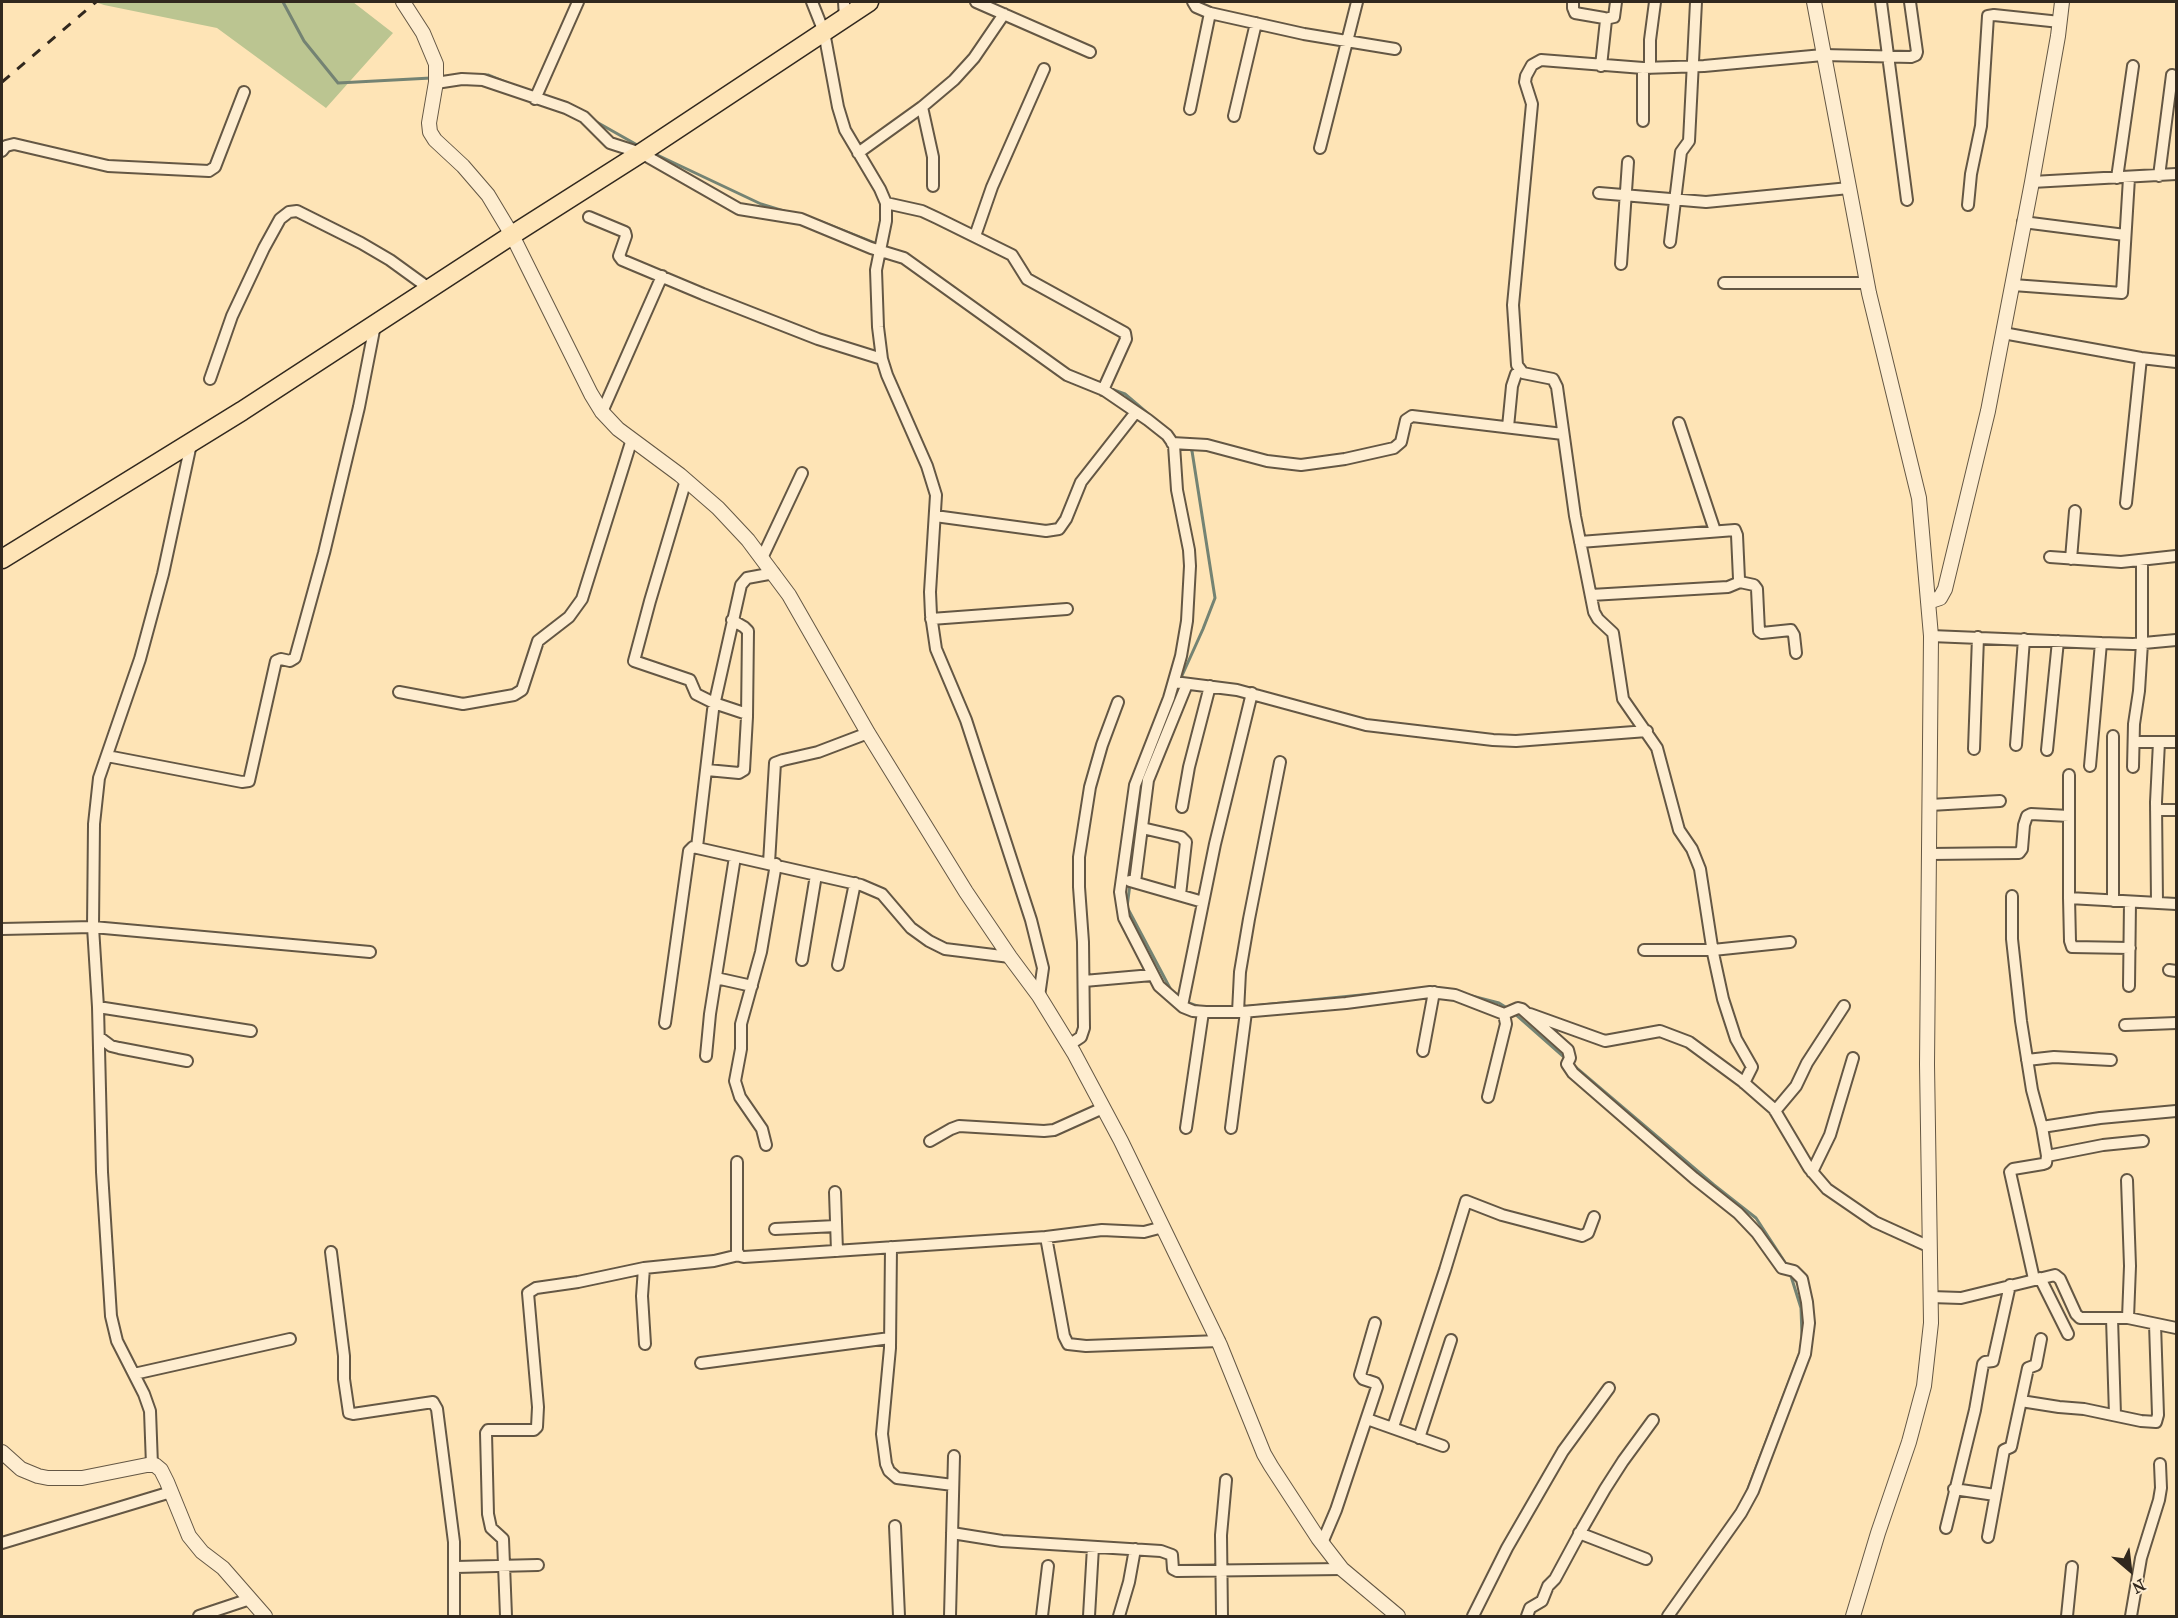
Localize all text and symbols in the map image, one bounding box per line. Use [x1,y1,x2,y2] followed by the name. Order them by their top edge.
[2100,1540,2160,1600] north arrow
[2129,1575,2149,1598] text: N

